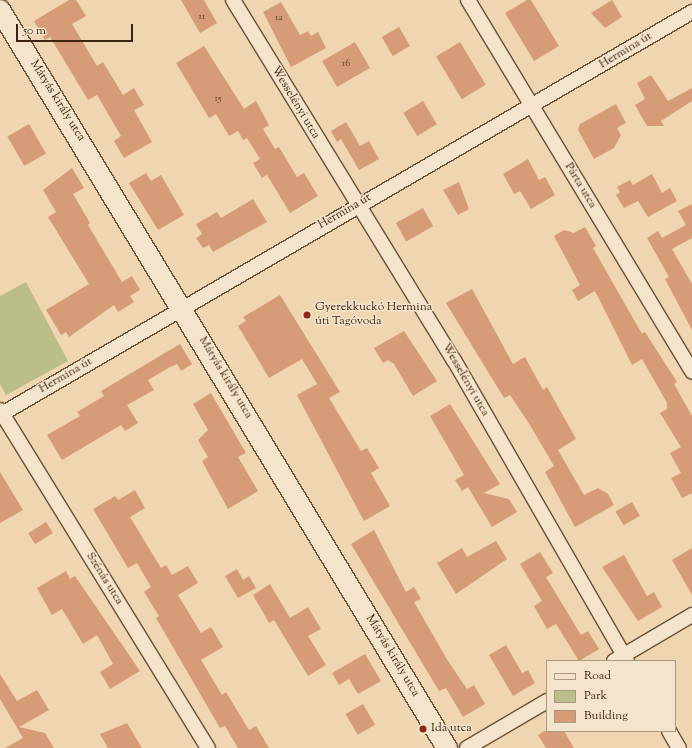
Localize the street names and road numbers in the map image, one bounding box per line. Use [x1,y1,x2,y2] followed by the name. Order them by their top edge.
[597,30,655,72] street label: Hermina út
[26,58,88,144] street label: Mátyás király utca
[268,64,322,142] street label: Wesselényi utca
[561,161,599,211] street label: Párta utca
[316,191,374,233] street label: Hermina út
[195,334,255,422] street label: Mátyás király utca
[438,341,492,419] street label: Wesselényi utca
[37,355,95,397] street label: Hermina út
[82,550,126,608] street label: Szénás utca
[362,612,422,700] street label: Mátyás király utca

